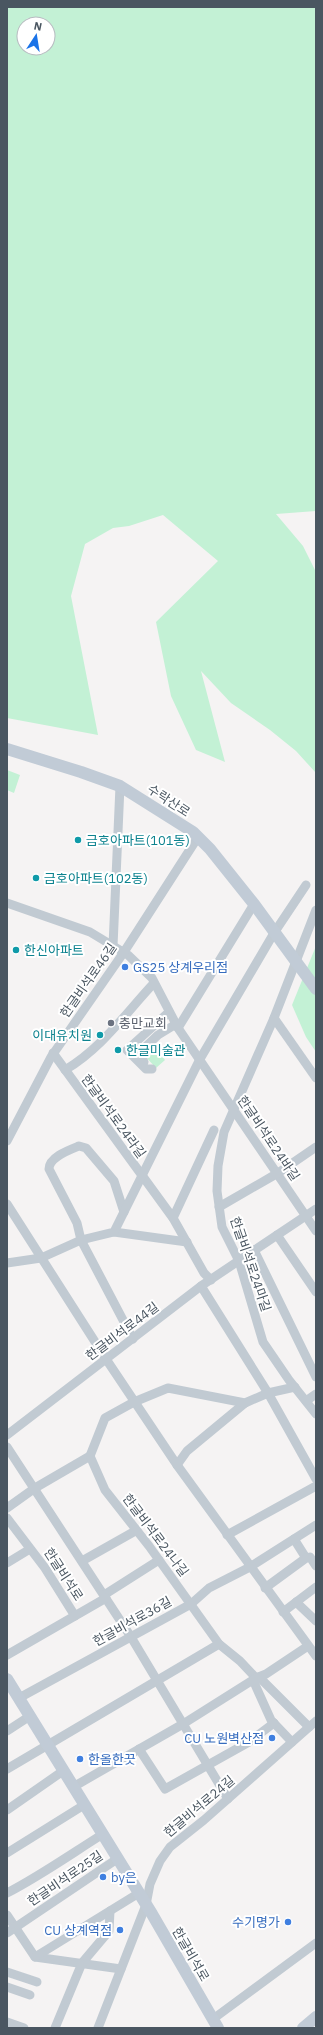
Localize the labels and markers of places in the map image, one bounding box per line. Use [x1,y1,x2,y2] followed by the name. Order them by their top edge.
[86,832,190,849] place label: 금호아파트(101동)
[73,835,83,845] marker: 금호아파트(101동)
[44,870,148,887] place label: 금호아파트(102동)
[31,873,41,883] marker: 금호아파트(102동)
[24,942,84,959] place label: 한신아파트
[11,945,21,955] marker: 한신아파트
[133,959,228,976] place label: GS25 상계우리점
[120,962,130,972] marker: GS25 상계우리점
[119,1015,167,1032] place label: 충만교회
[106,1018,116,1028] marker: 충만교회
[32,1027,92,1044] place label: 이대유치원
[95,1030,105,1040] marker: 이대유치원
[126,1042,186,1059] place label: 한글미술관
[113,1045,123,1055] marker: 한글미술관
[184,1730,264,1747] place label: CU 노원벽산점
[267,1733,277,1743] marker: CU 노원벽산점
[88,1751,136,1768] place label: 한올한끗
[75,1754,85,1764] marker: 한올한끗
[111,1869,137,1886] place label: by은
[98,1872,108,1882] marker: by은
[232,1914,280,1931] place label: 수기명가
[283,1917,293,1927] marker: 수기명가
[44,1922,112,1939] place label: CU 상계역점
[115,1925,125,1935] marker: CU 상계역점

